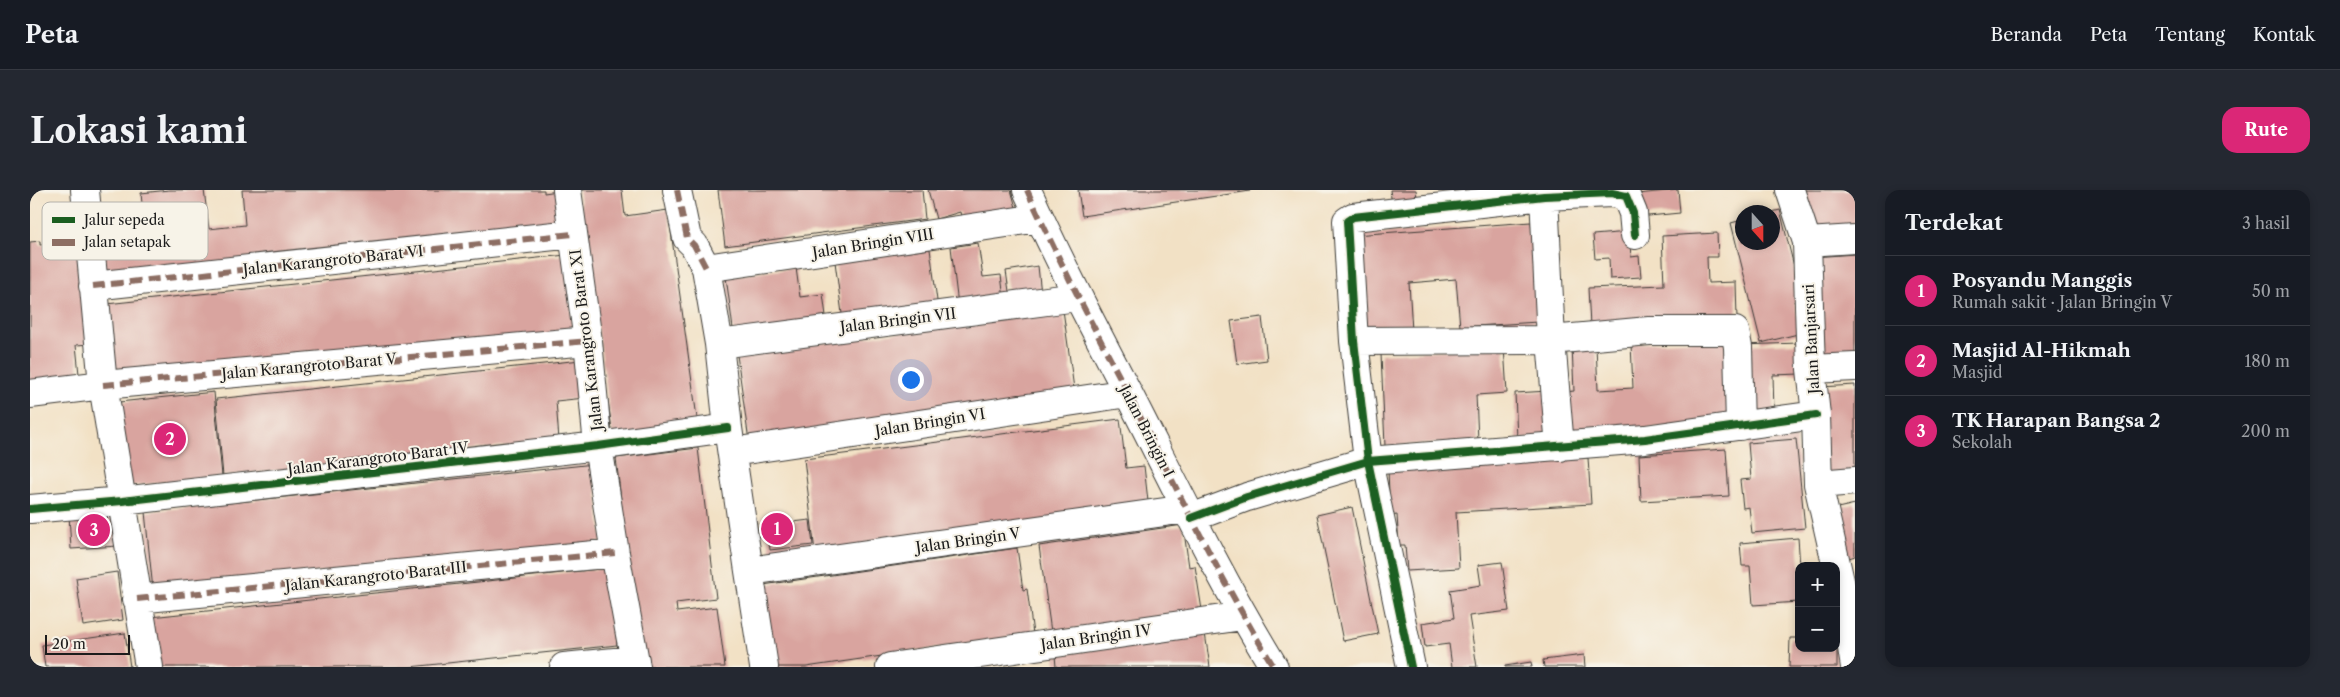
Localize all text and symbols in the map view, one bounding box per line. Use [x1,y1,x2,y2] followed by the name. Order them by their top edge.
[25,20,79,49] text: Peta
[1991,24,2062,46] text: Beranda
[2090,24,2127,46] text: Peta
[2155,24,2225,46] text: Tentang
[2253,24,2315,46] text: Kontak
[2222,107,2310,153] button: Rute
[30,109,247,152] text: Lokasi kami
[42,202,208,260] legend
[1735,205,1780,250] north arrow
[1905,210,2003,235] text: Terdekat
[82,211,165,229] text: Jalur sepeda
[2242,213,2290,233] text: 3 hasil
[809,224,935,262] street label: Jalan Bringin VIII
[82,233,171,251] text: Jalan setapak
[240,241,424,279] street label: Jalan Karangroto Barat VI
[565,248,607,434] street label: Jalan Karangroto Barat XI
[1952,269,2132,292] text: Posyandu Manggis
[1917,281,1925,301] text: 1
[2252,281,2290,301] text: 50 m
[1799,283,1823,397] street label: Jalan Banjarsari
[1952,292,2172,312] text: Rumah sakit · Jalan Bringin V
[837,303,957,337] street label: Jalan Bringin VII
[1952,339,2131,362] text: Masjid Al-Hikmah
[219,349,399,383] street label: Jalan Karangroto Barat V
[1916,351,1926,371] text: 2
[2244,351,2290,371] text: 180 m
[1952,362,2003,382] text: Masjid
[898,367,924,393] your location
[1115,380,1178,480] street label: Jalan Bringin I
[872,404,986,440] street label: Jalan Bringin VI
[1952,409,2161,432] text: TK Harapan Bangsa 2
[154,420,186,458] pin: 2
[1916,421,1926,441] text: 3
[2241,421,2290,441] text: 200 m
[1952,432,2012,452] text: Sekolah
[285,437,471,479] street label: Jalan Karangroto Barat IV
[761,510,793,548] pin: 1
[78,511,110,549] pin: 3
[912,523,1023,557] street label: Jalan Bringin V
[282,557,468,595] street label: Jalan Karangroto Barat III
[1795,562,1840,652] map controls
[1795,562,1840,607] button: +
[1795,607,1840,652] button: −
[1037,620,1154,654] street label: Jalan Bringin IV
[45,632,130,655] scale bar
[52,635,86,653] text: 20 m

